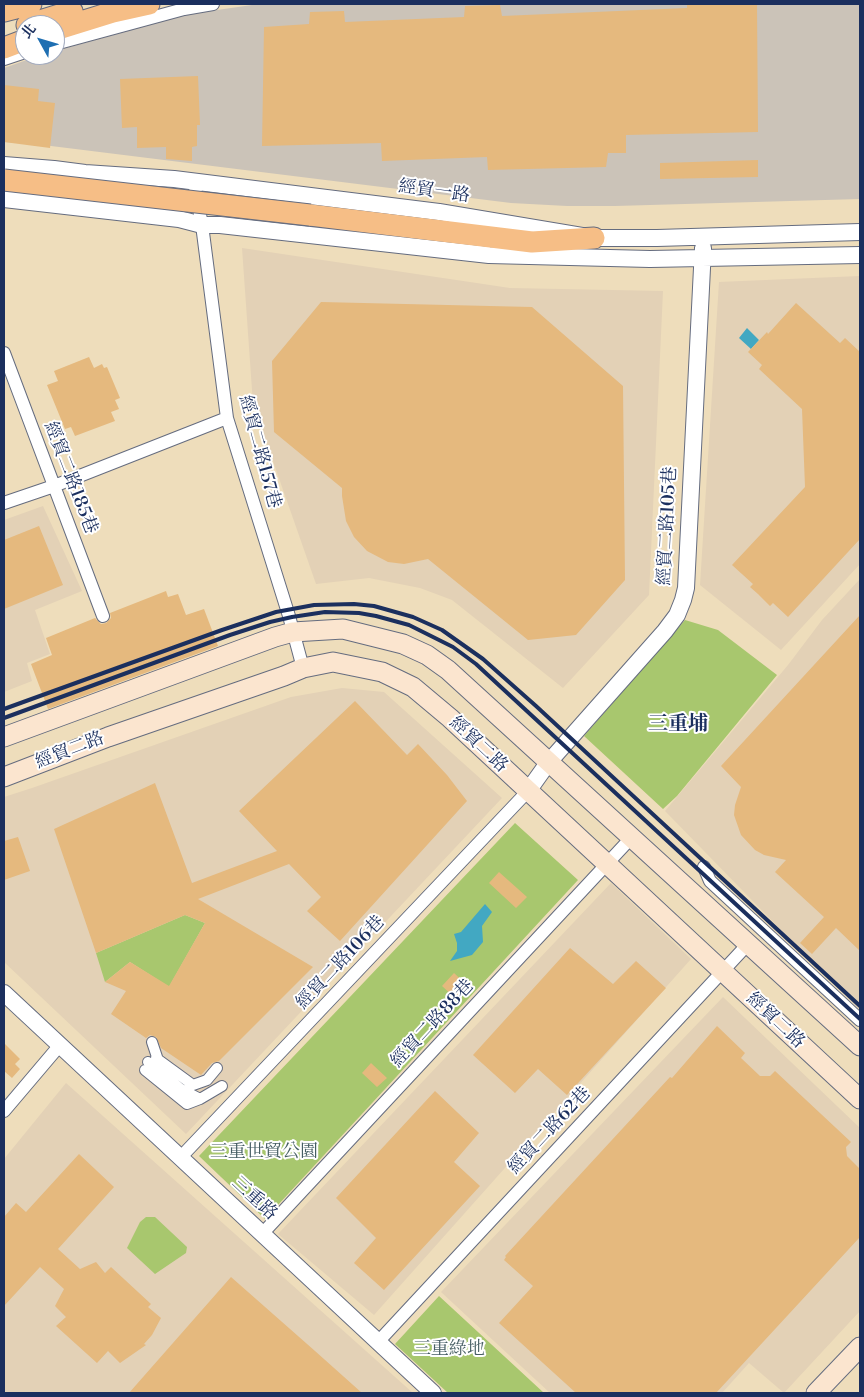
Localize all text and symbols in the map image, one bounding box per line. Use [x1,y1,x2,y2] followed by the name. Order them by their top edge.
[15,15,65,65] north arrow
[18,20,41,42] text: 北
[397,176,471,208] street label: 經貿一路
[234,393,284,511] street label: 經貿二路157巷
[39,419,101,537] street label: 經貿二路185巷
[654,466,682,586] street label: 經貿二路105巷
[444,713,512,777] street label: 經貿二路
[648,713,708,737] district label: 三重埔
[33,728,107,774] street label: 經貿二路
[292,912,390,1014] street label: 經貿二路106巷
[387,976,479,1072] street label: 經貿二路88巷
[741,989,809,1053] street label: 經貿二路
[504,1083,596,1179] street label: 經貿二路62巷
[210,1142,318,1164] park label: 三重世貿公園
[227,1173,281,1225] street label: 三重路
[413,1339,485,1361] park label: 三重綠地

